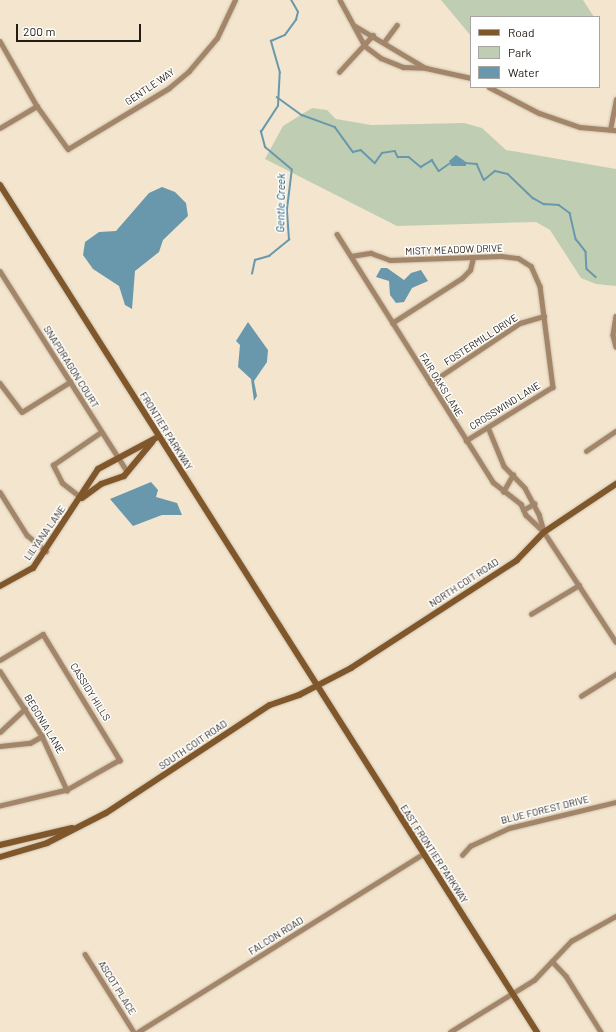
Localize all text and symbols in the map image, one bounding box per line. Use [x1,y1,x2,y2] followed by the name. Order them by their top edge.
[18,16,143,42] scale bar
[470,16,600,88] legend
[23,24,55,38] text: 200 m
[508,25,535,39] text: Road
[508,45,532,59] text: Park
[508,65,539,79] text: Water
[123,66,177,108] street label: GENTLE WAY
[274,173,288,233] water label: Gentle Creek
[405,242,503,258] street label: MISTY MEADOW DRIVE
[442,312,520,368] street label: FOSTERMILL DRIVE
[41,324,101,410] street label: SNAPDRAGON COURT
[417,351,465,419] street label: FAIR OAKS LANE
[467,379,543,433] street label: CROSSWIND LANE
[137,390,195,472] street label: FRONTIER PARKWAY
[22,503,68,563] street label: LILYANA LANE
[427,556,501,610] street label: NORTH COIT ROAD
[67,661,113,723] street label: CASSIDY HILLS
[22,692,66,756] street label: BEGONIA LANE
[157,718,229,772] street label: SOUTH COIT ROAD
[500,793,590,827] street label: BLUE FOREST DRIVE
[398,802,470,906] street label: EAST FRONTIER PARKWAY
[246,914,306,958] street label: FALCON ROAD
[96,959,138,1017] street label: ASCOT PLACE

